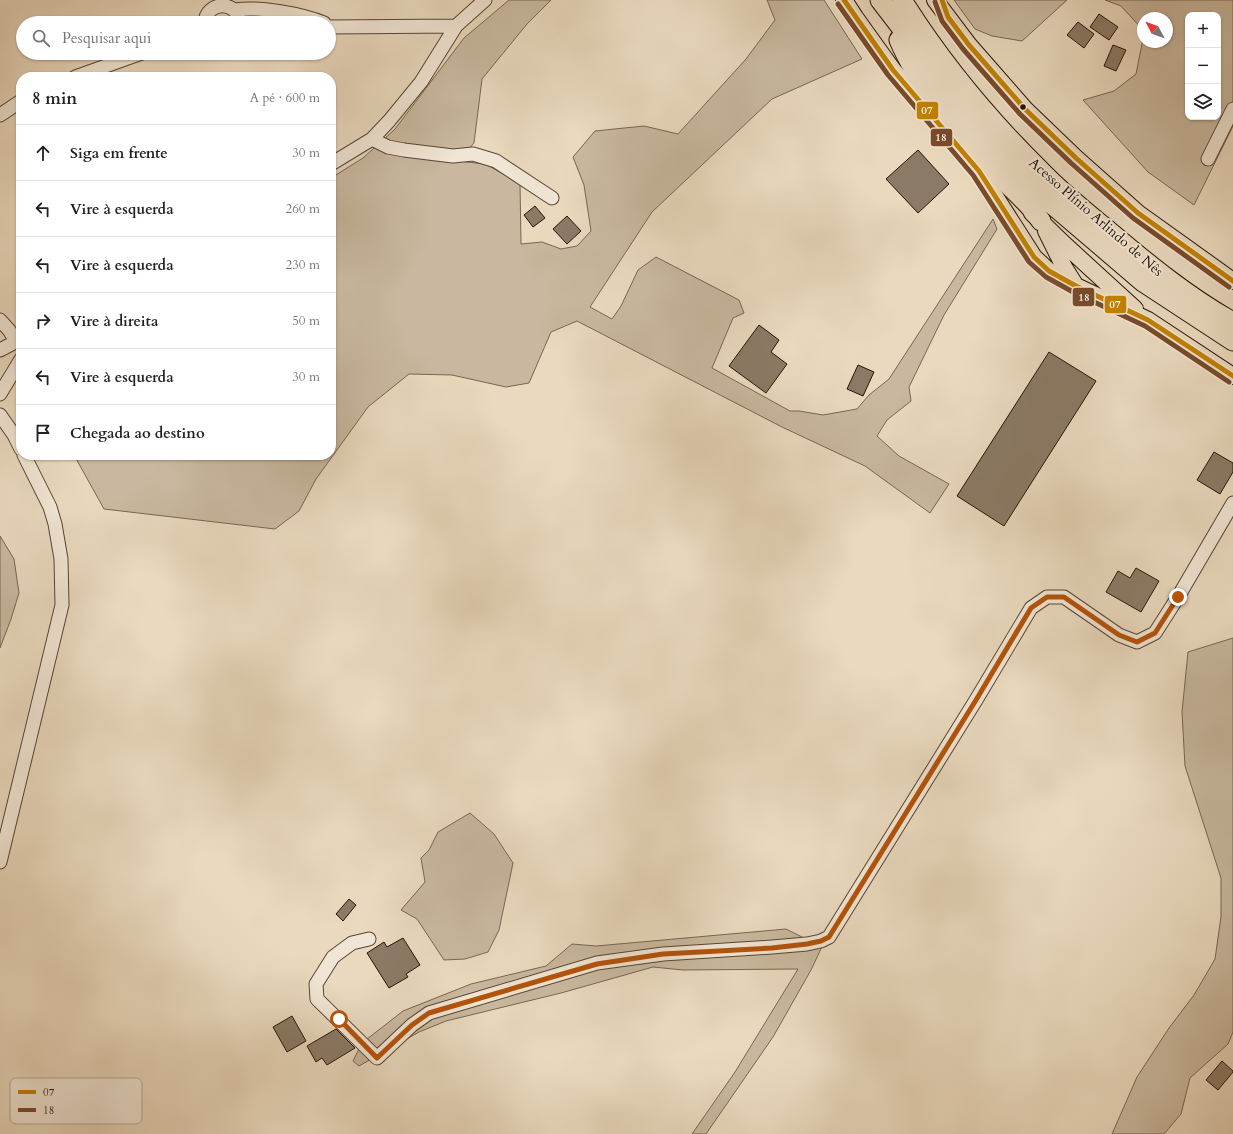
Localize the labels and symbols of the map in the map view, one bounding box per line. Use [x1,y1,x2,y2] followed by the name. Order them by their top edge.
[1137,12,1173,48] north arrow
[916,101,939,120] line badge: 07
[1018,102,1028,112] unlabelled marker
[921,103,933,118] text: 07
[930,128,953,147] line badge: 18
[935,130,947,145] text: 18
[1025,153,1167,281] street label: Acesso Plínio Arlindo de Nês
[1072,287,1095,307] line badge: 18
[1078,290,1090,305] text: 18
[1104,295,1127,314] line badge: 07
[1109,297,1121,312] text: 07
[1169,588,1187,606] route end
[330,1010,348,1028] route start
[10,1078,142,1124] legend
[43,1085,55,1100] text: 07
[43,1103,54,1118] text: 18

